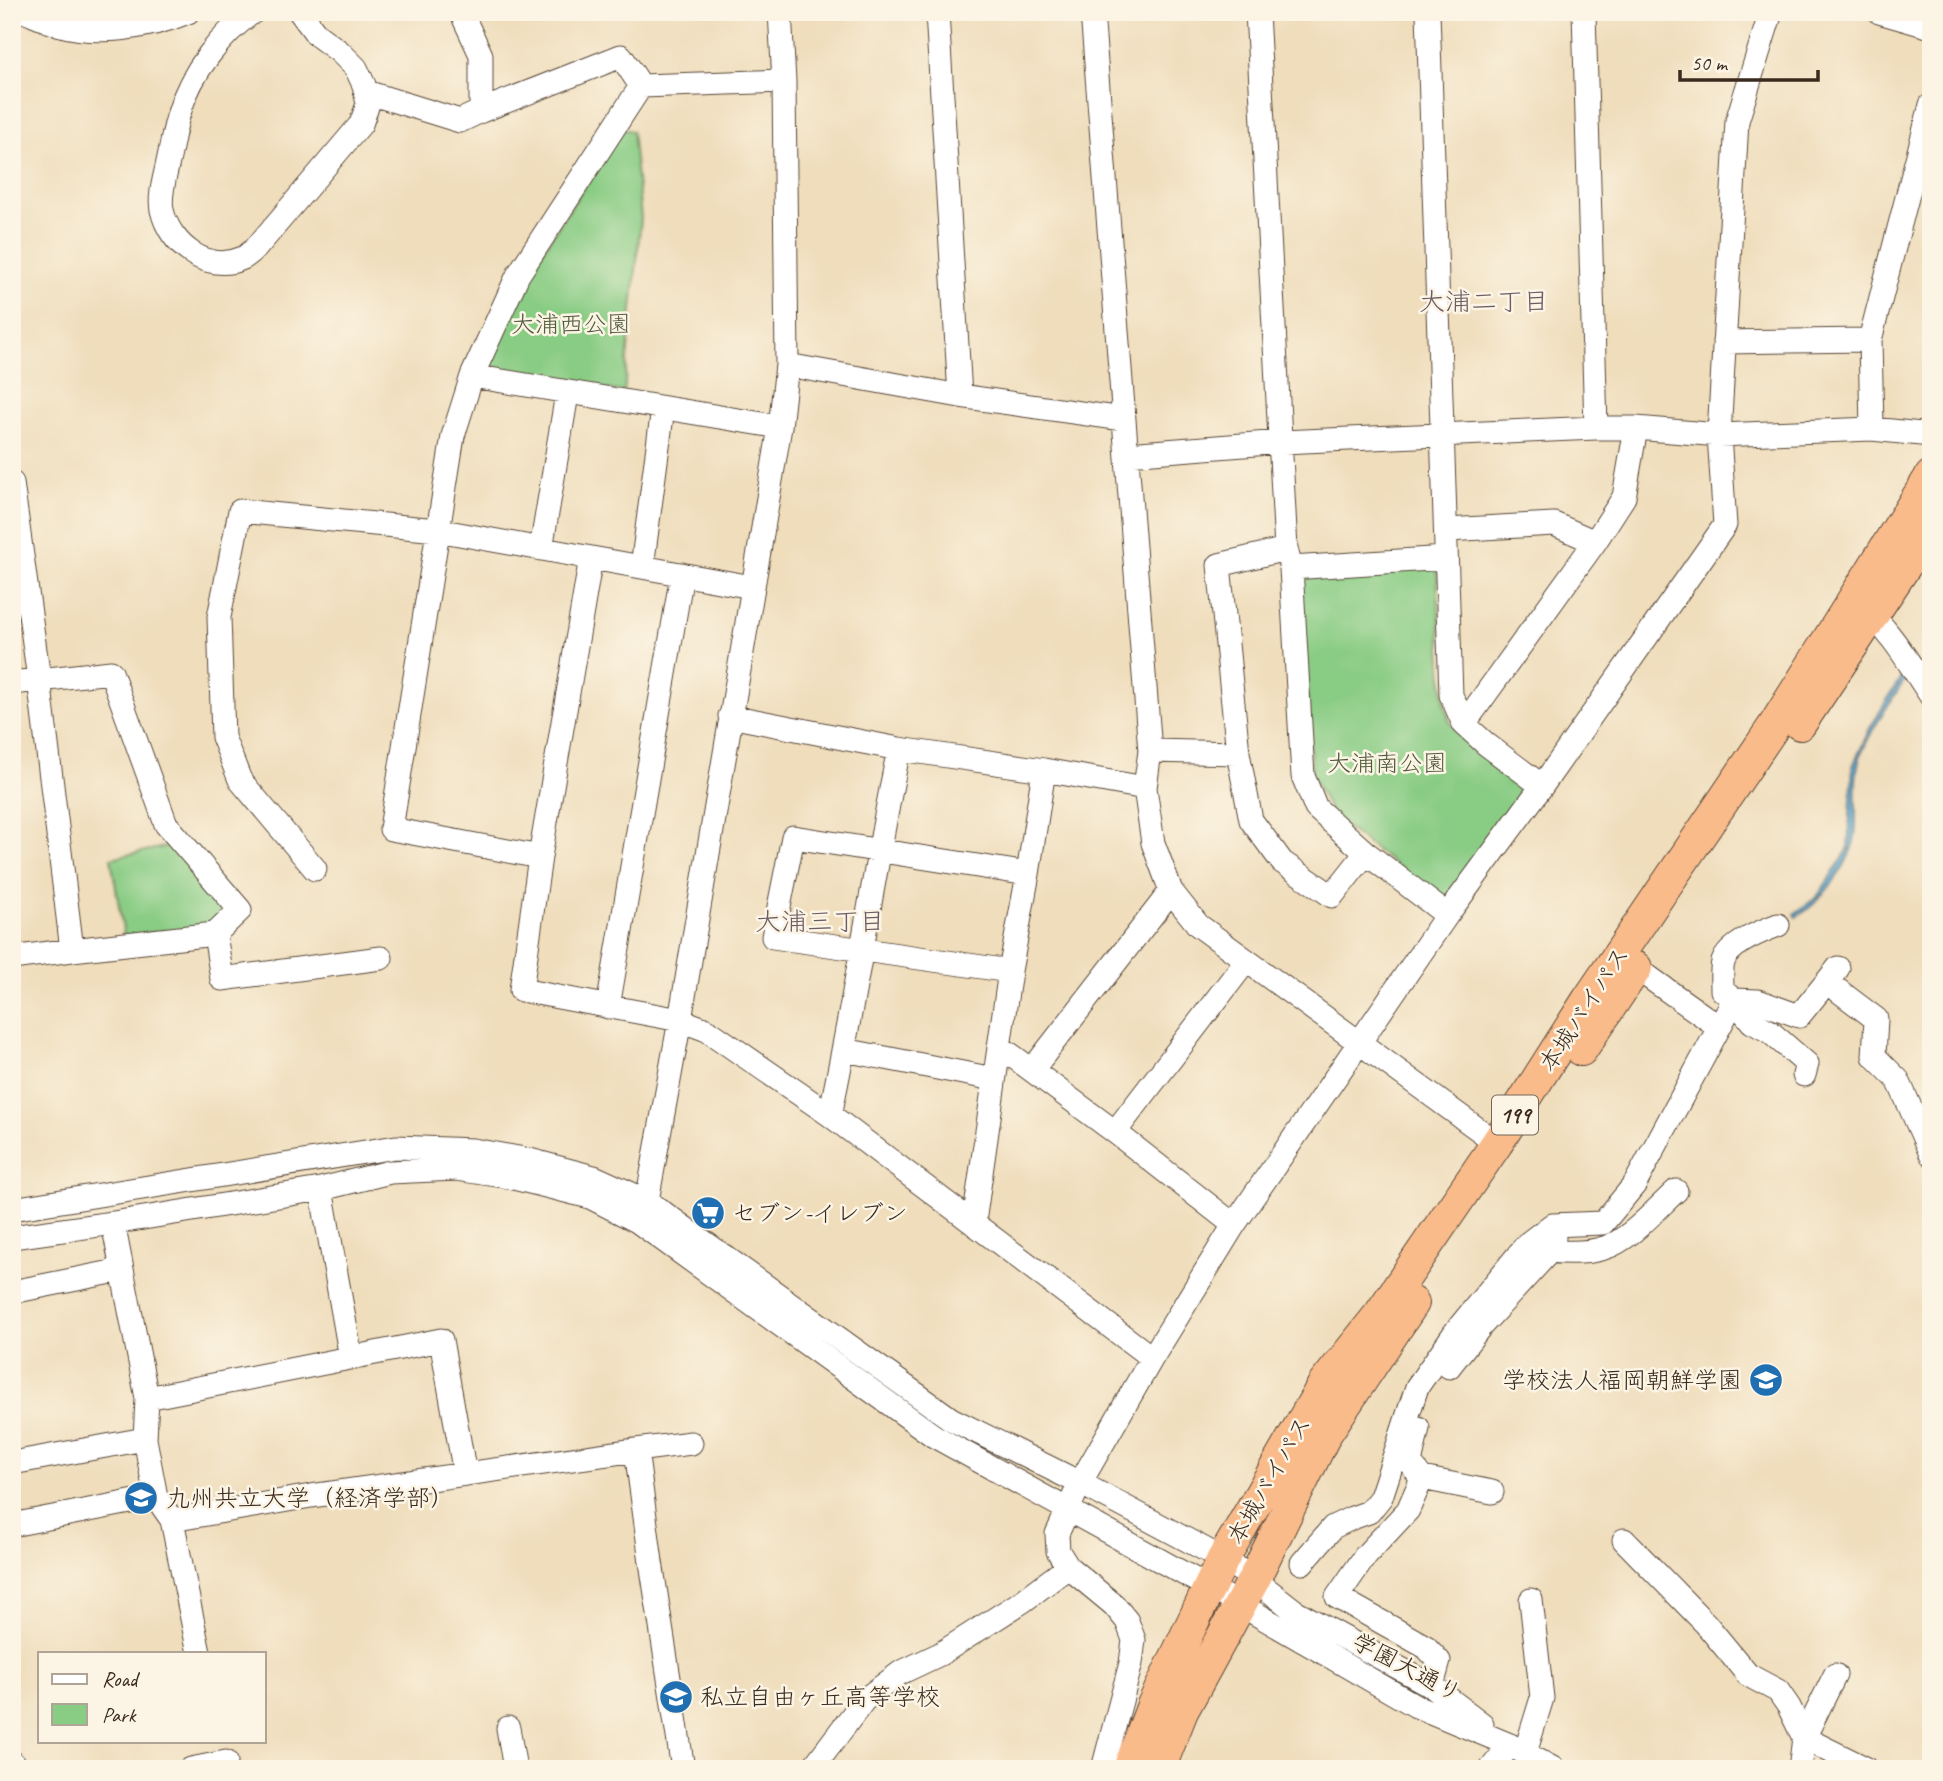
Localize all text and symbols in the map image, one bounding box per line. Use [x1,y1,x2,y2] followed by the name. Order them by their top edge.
[1680,38,1819,82] scale bar
[1691,50,1729,76] text: 50 m
[1419,285,1549,318] district label: 大浦二丁目
[511,309,631,339] park label: 大浦西公園
[1327,748,1447,778] park label: 大浦南公園
[755,905,885,938] district label: 大浦三丁目
[1532,941,1636,1077] street label: 本城バイパス
[1492,1096,1538,1134] road number: 199
[689,1194,727,1232] supermarket icon: セブン-イレブン
[732,1198,908,1228] place label: セブン-イレブン
[1747,1361,1785,1399] school or university icon: 学校法人福岡朝鮮学園
[1502,1365,1742,1395] place label: 学校法人福岡朝鮮学園
[1220,1410,1318,1550] street label: 本城バイパス
[122,1479,160,1517] school or university icon: 九州共立大学（経済学部）
[166,1483,454,1513] place label: 九州共立大学（経済学部）
[1347,1626,1467,1708] street label: 学園大通り
[38,1652,266,1742] legend
[102,1666,141,1692] text: Road
[657,1678,695,1716] school or university icon: 私立自由ヶ丘高等学校
[700,1682,940,1712] place label: 私立自由ヶ丘高等学校
[102,1702,137,1728] text: Park

